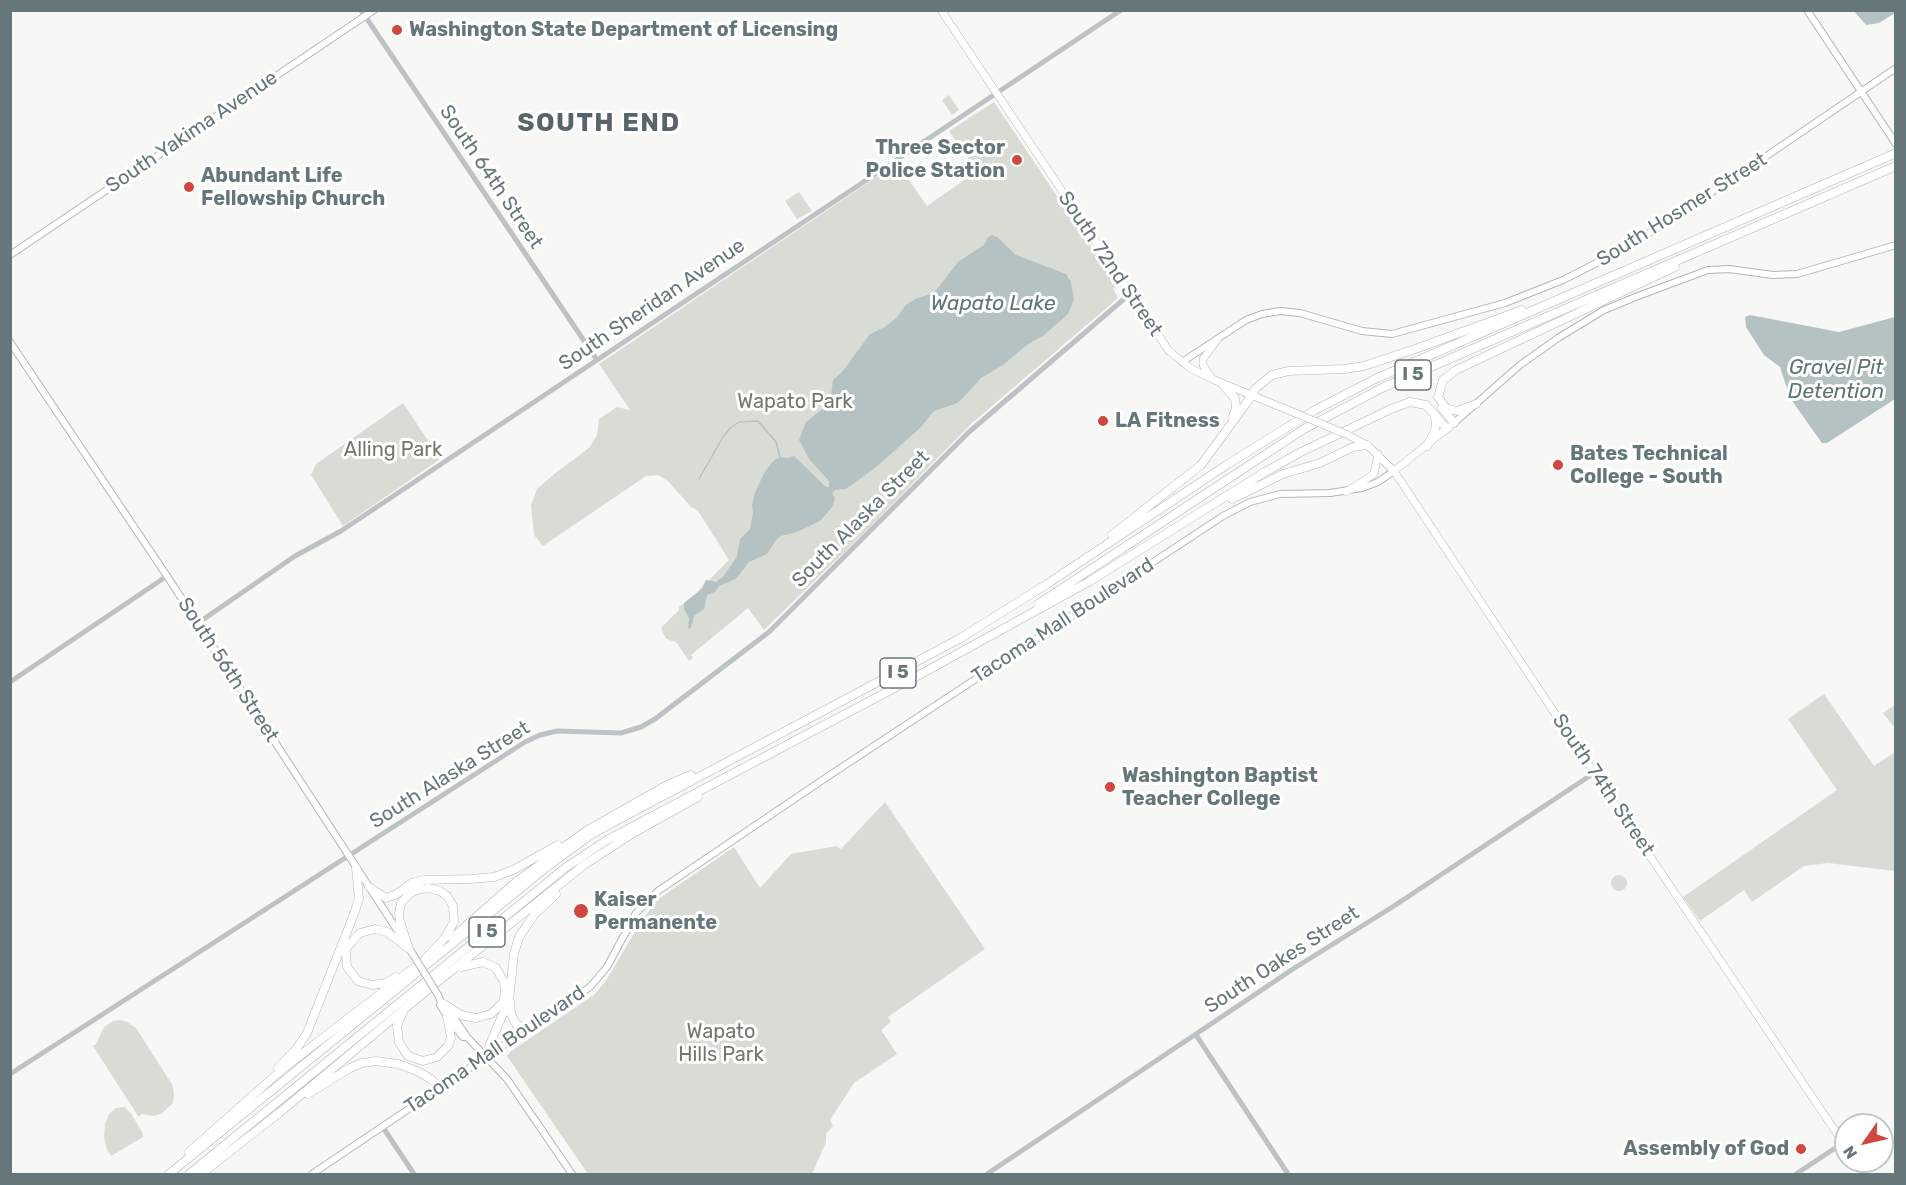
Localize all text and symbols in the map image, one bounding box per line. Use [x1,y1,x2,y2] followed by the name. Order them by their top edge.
[409,18,838,42] place label: Washington State Department of Licensing
[390,23,404,37] marker: Washington State Department of Licensing
[102,66,282,198] street label: South Yakima Avenue
[434,101,548,253] street label: South 64th Street
[517,107,681,139] district label: SOUTH END
[866,136,1005,183] place label: Three Sector Police Station
[1592,148,1772,272] street label: South Hosmer Street
[1010,153,1024,167] marker: Three Sector Police Station
[201,164,385,211] place label: Abundant Life Fellowship Church
[182,180,196,194] marker: Abundant Life Fellowship Church
[1053,187,1167,341] street label: South 72nd Street
[554,234,750,376] street label: South Sheridan Avenue
[930,291,1056,317] water label: Wapato Lake
[1788,355,1884,405] water label: Gravel Pit Detention
[1395,360,1431,390] road number: I 5
[737,390,853,414] park label: Wapato Park
[1115,409,1220,433] place label: LA Fitness
[1096,414,1110,428] marker: LA Fitness
[344,438,442,462] park label: Alling Park
[1570,442,1728,489] place label: Bates Technical College - South
[787,445,935,593] street label: South Alaska Street
[1551,458,1565,472] marker: Bates Technical College - South
[968,553,1158,689] street label: Tacoma Mall Boulevard
[172,593,284,747] street label: South 56th Street
[880,658,916,688] road number: I 5
[1547,710,1659,860] street label: South 74th Street
[366,716,534,834] street label: South Alaska Street
[1122,764,1318,811] place label: Washington Baptist Teacher College
[1103,780,1117,794] marker: Washington Baptist Teacher College
[594,888,717,935] place label: Kaiser Permanente
[1200,901,1364,1019] street label: South Oakes Street
[572,902,590,920] marker: Kaiser Permanente
[469,917,505,947] road number: I 5
[400,981,590,1119] street label: Tacoma Mall Boulevard
[678,1020,764,1067] park label: Wapato Hills Park
[1834,1113,1894,1173] north arrow
[1623,1137,1789,1161] place label: Assembly of God
[1794,1142,1808,1156] marker: Assembly of God
[1839,1142,1861,1162] text: N

